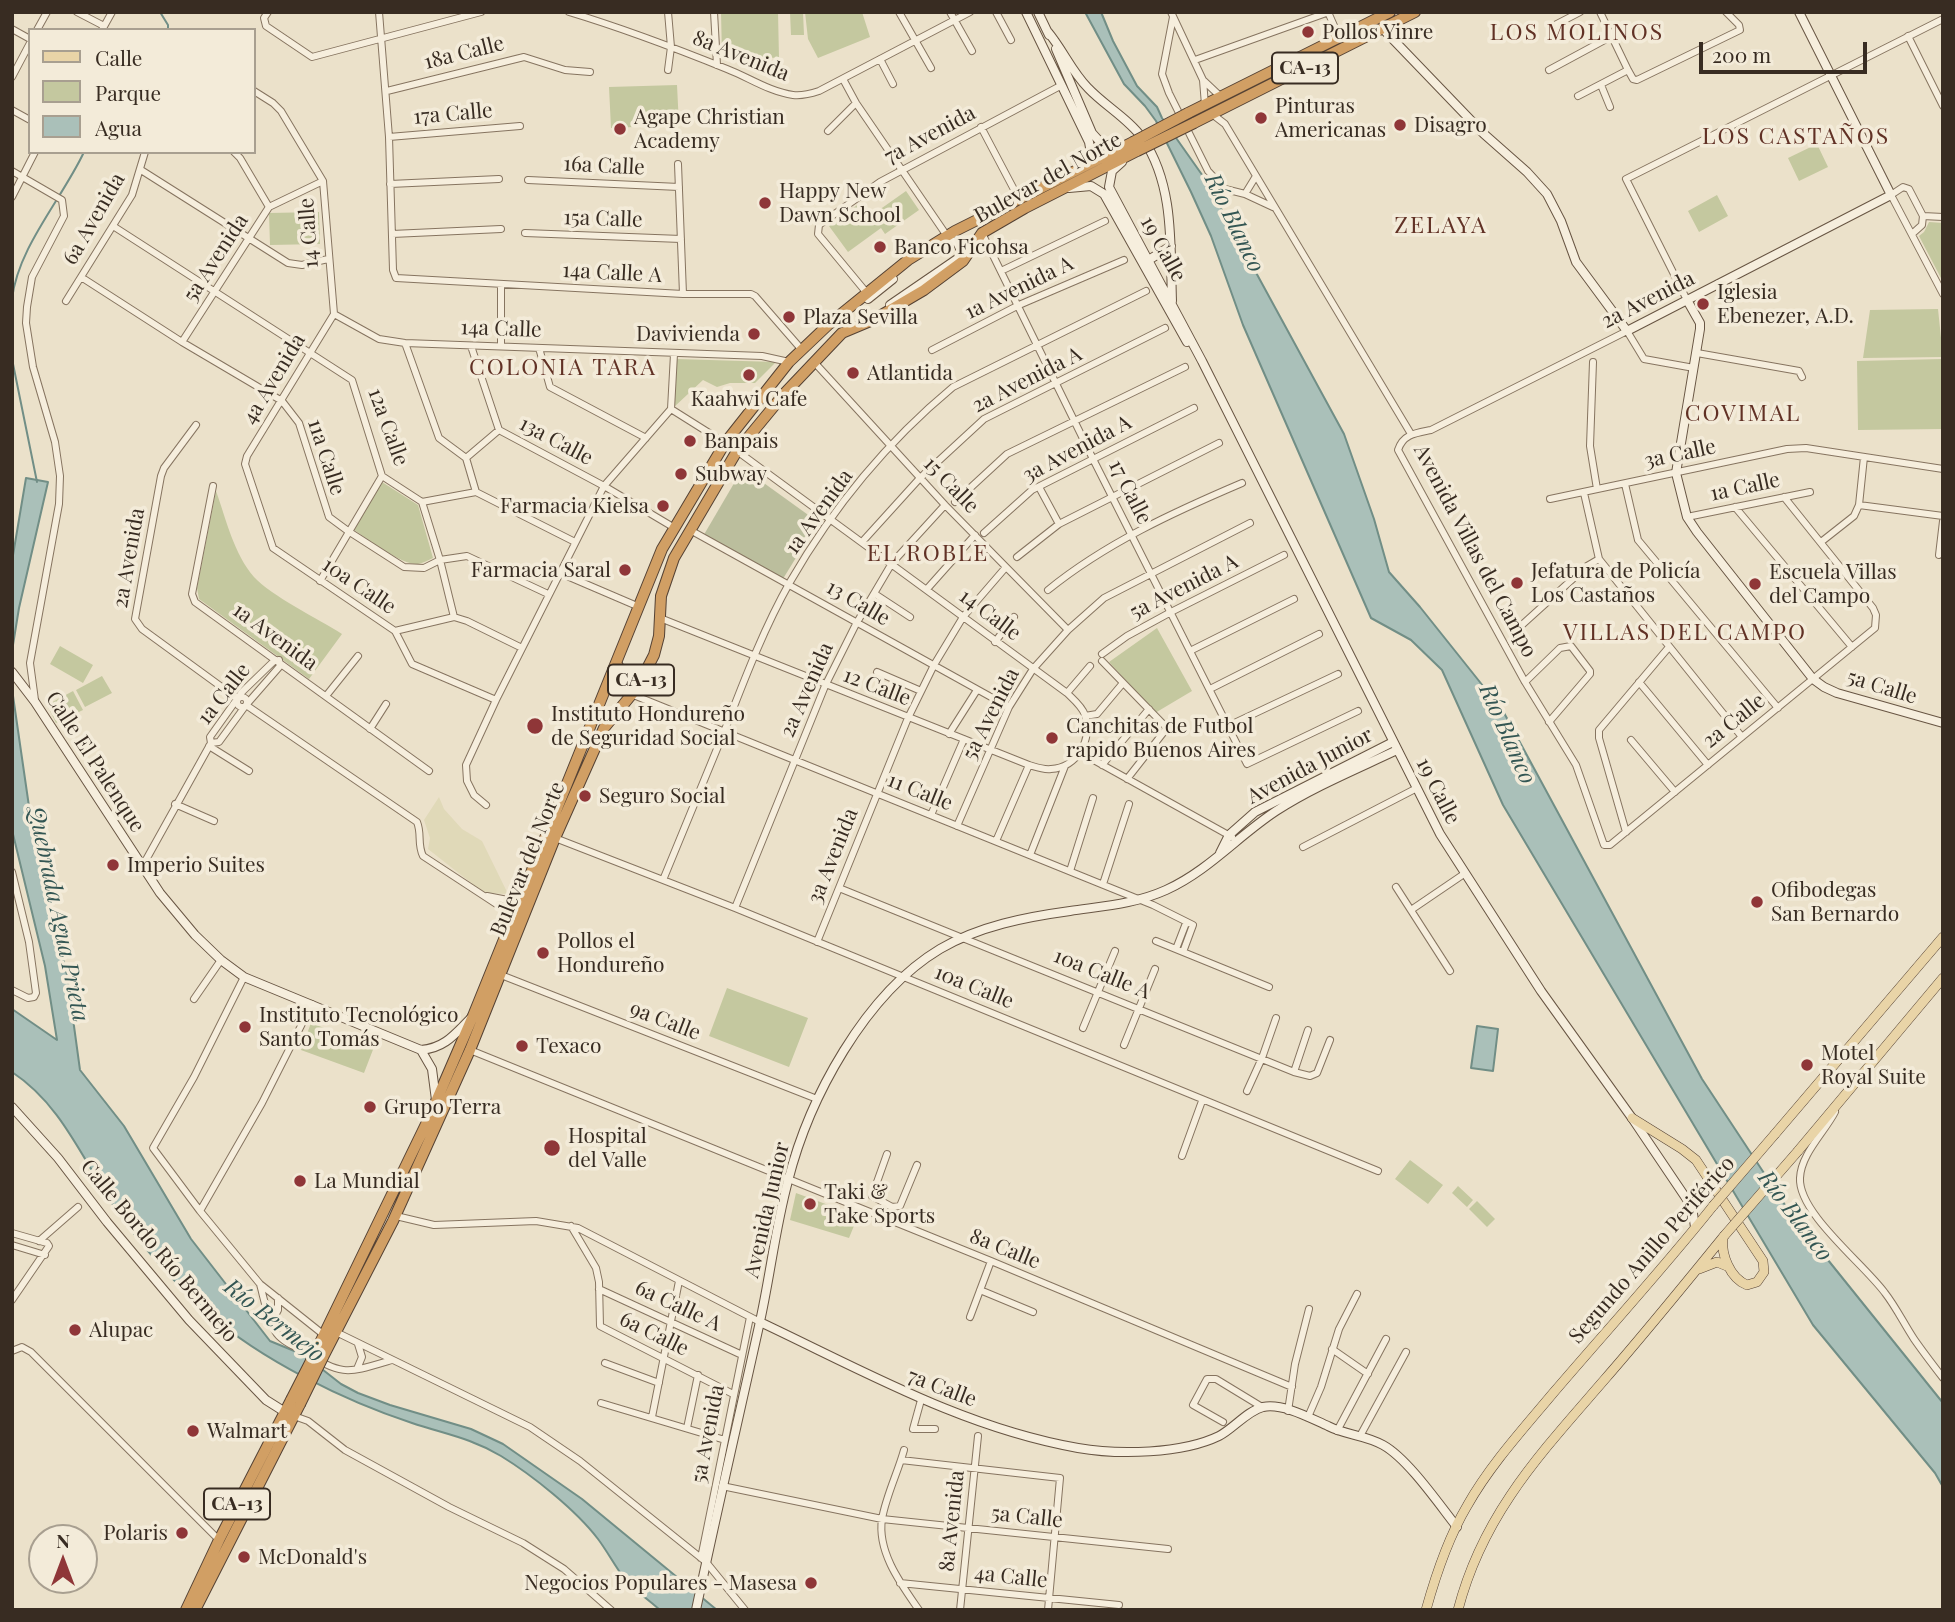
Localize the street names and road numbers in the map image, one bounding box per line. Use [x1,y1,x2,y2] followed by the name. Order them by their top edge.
[689,25,793,87] street label: 8a Avenida
[421,31,507,75] street label: 18a Calle
[1272,52,1338,83] road number: CA-13
[412,98,494,130] street label: 17a Calle
[880,101,980,169] street label: 7a Avenida
[970,127,1126,229] street label: Bulevar del Norte
[563,151,645,181] street label: 16a Calle
[58,169,130,269] street label: 6a Avenida
[294,197,324,269] street label: 14 Calle
[563,205,643,233] street label: 15a Calle
[178,209,254,307] street label: 5a Avenida
[1135,212,1191,286] street label: 19 Calle
[961,251,1077,325] street label: 1a Avenida A
[562,258,662,288] street label: 14a Calle A
[1597,266,1699,334] street label: 2a Avenida
[460,315,542,343] street label: 14a Calle
[237,329,311,429] street label: 4a Avenida
[968,342,1086,418] street label: 2a Avenida A
[362,385,414,469] street label: 12a Calle
[1019,410,1135,488] street label: 3a Avenida A
[515,411,597,471] street label: 13a Calle
[302,416,350,498] street label: 11a Calle
[1642,434,1718,474] street label: 3a Calle
[1408,440,1542,662] street label: Avenida Villas del Campo
[918,452,984,518] street label: 15 Calle
[1103,456,1157,528] street label: 17 Calle
[780,465,858,559] street label: 1a Avenida
[1708,467,1782,507] street label: 1a Calle
[108,506,150,610] street label: 2a Avenida
[1126,549,1242,625] street label: 5a Avenida A
[317,552,401,620] street label: 10a Calle
[822,575,894,631] street label: 13 Calle
[954,584,1026,646] street label: 14 Calle
[228,598,322,676] street label: 1a Avenida
[775,639,839,741] street label: 2a Avenida
[192,658,256,730] street label: 1a Calle
[840,663,914,711] street label: 12 Calle
[608,664,674,695] road number: CA-13
[957,664,1025,764] street label: 5a Avenida
[1844,664,1920,710] street label: 5a Calle
[40,687,150,837] street label: Calle El Palenque
[1698,688,1770,754] street label: 2a Calle
[1243,722,1377,810] street label: Avenida Junior
[1411,754,1465,828] street label: 19 Calle
[884,768,956,816] street label: 11 Calle
[486,778,570,940] street label: Bulevar del Norte
[803,805,863,907] street label: 3a Avenida
[1050,943,1154,1005] street label: 10a Calle A
[931,960,1017,1014] street label: 10a Calle
[626,996,704,1046] street label: 9a Calle
[739,1140,795,1280] street label: Avenida Junior
[1564,1151,1740,1349] street label: Segundo Anillo Periférico
[75,1154,243,1348] street label: Calle Bordo Río Bermejo
[966,1223,1044,1275] street label: 8a Calle
[631,1275,725,1337] street label: 6a Calle A
[615,1306,693,1362] street label: 6a Calle
[904,1363,980,1413] street label: 7a Calle
[686,1383,730,1485] street label: 5a Avenida
[934,1469,970,1573] street label: 8a Avenida
[204,1488,270,1520] road number: CA-13
[990,1501,1064,1533] street label: 5a Calle
[973,1561,1049,1593] street label: 4a Calle

